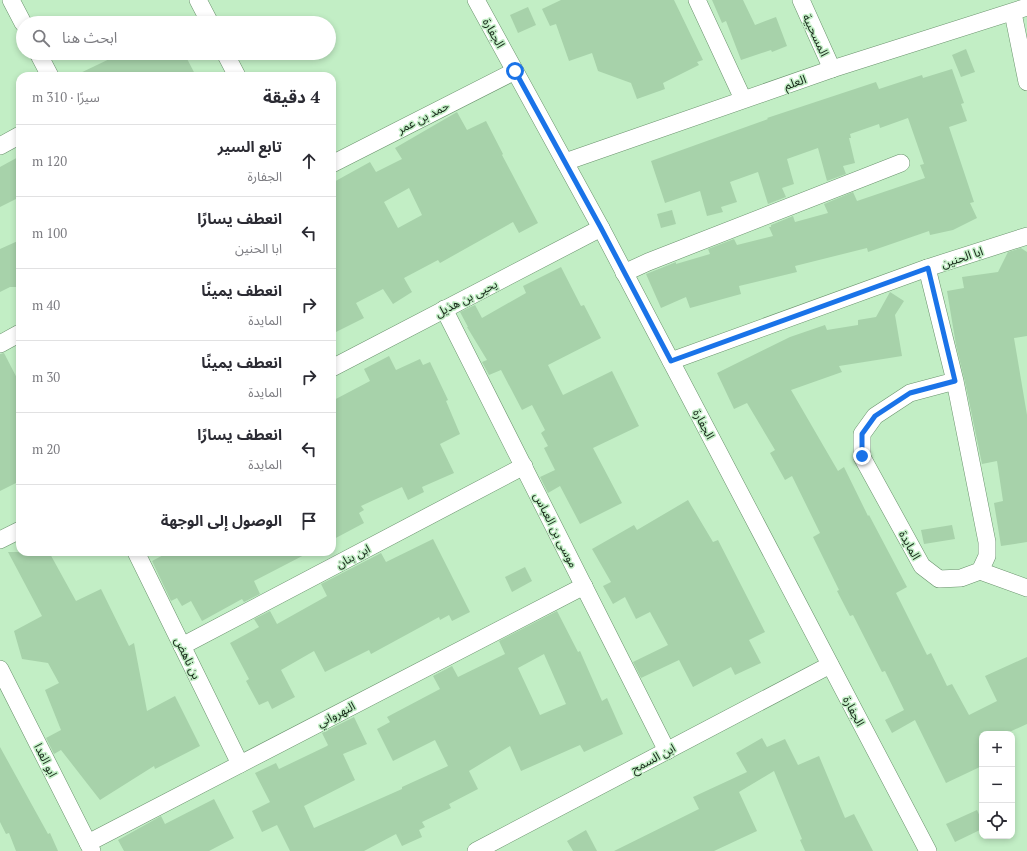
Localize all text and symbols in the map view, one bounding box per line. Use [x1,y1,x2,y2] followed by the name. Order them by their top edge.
[800,11,832,59] street label: المسحبية
[480,15,508,51] street label: الجفارة
[16,16,336,60] search box
[30,27,52,49] icon: search
[62,27,117,47] text: ابحث هنا
[506,62,524,80] route start
[782,71,809,95] street label: العلم
[263,85,320,108] text: 4 دقيقة
[32,88,100,106] text: سيرًا · 310 m
[394,98,451,137] street label: حمد بن عمر
[218,136,282,156] text: تابع السير
[298,150,320,172] icon: ahead
[32,152,67,170] text: 120 m
[248,167,282,185] text: الجفارة
[197,208,282,228] text: انعطف يسارًا
[298,222,320,244] icon: left
[32,224,67,242] text: 100 m
[235,239,282,257] text: ابا الحنين
[939,243,985,271] street label: ابا الحنين
[432,276,500,320] street label: يحيى بن هذيل
[201,280,282,300] text: انعطف يمينًا
[298,294,320,316] icon: right
[32,296,60,314] text: 40 m
[248,311,282,329] text: المايدة
[201,352,282,372] text: انعطف يمينًا
[298,366,320,388] icon: right
[32,368,60,386] text: 30 m
[248,383,282,401] text: المايدة
[690,406,718,442] street label: الجفارة
[197,424,282,444] text: انعطف يسارًا
[298,438,320,460] icon: left
[32,440,60,458] text: 20 m
[853,447,871,465] route end
[248,455,282,473] text: المايدة
[531,490,581,570] street label: موسى بن العباس
[161,510,282,530] text: الوصول إلى الوجهة
[298,510,320,532] icon: arrive
[896,528,924,562] street label: المايدة
[333,541,373,571] street label: ابن بنان
[171,635,205,681] street label: بن ناهض
[840,693,868,729] street label: الجفارة
[314,698,359,733] street label: النهرواني
[979,731,1015,839] map controls
[979,731,1015,767] button: +
[628,740,679,778] street label: ابن السمح
[31,741,61,780] street label: ابو الفدا
[979,767,1015,803] button: −
[979,803,1015,839] button: locate

